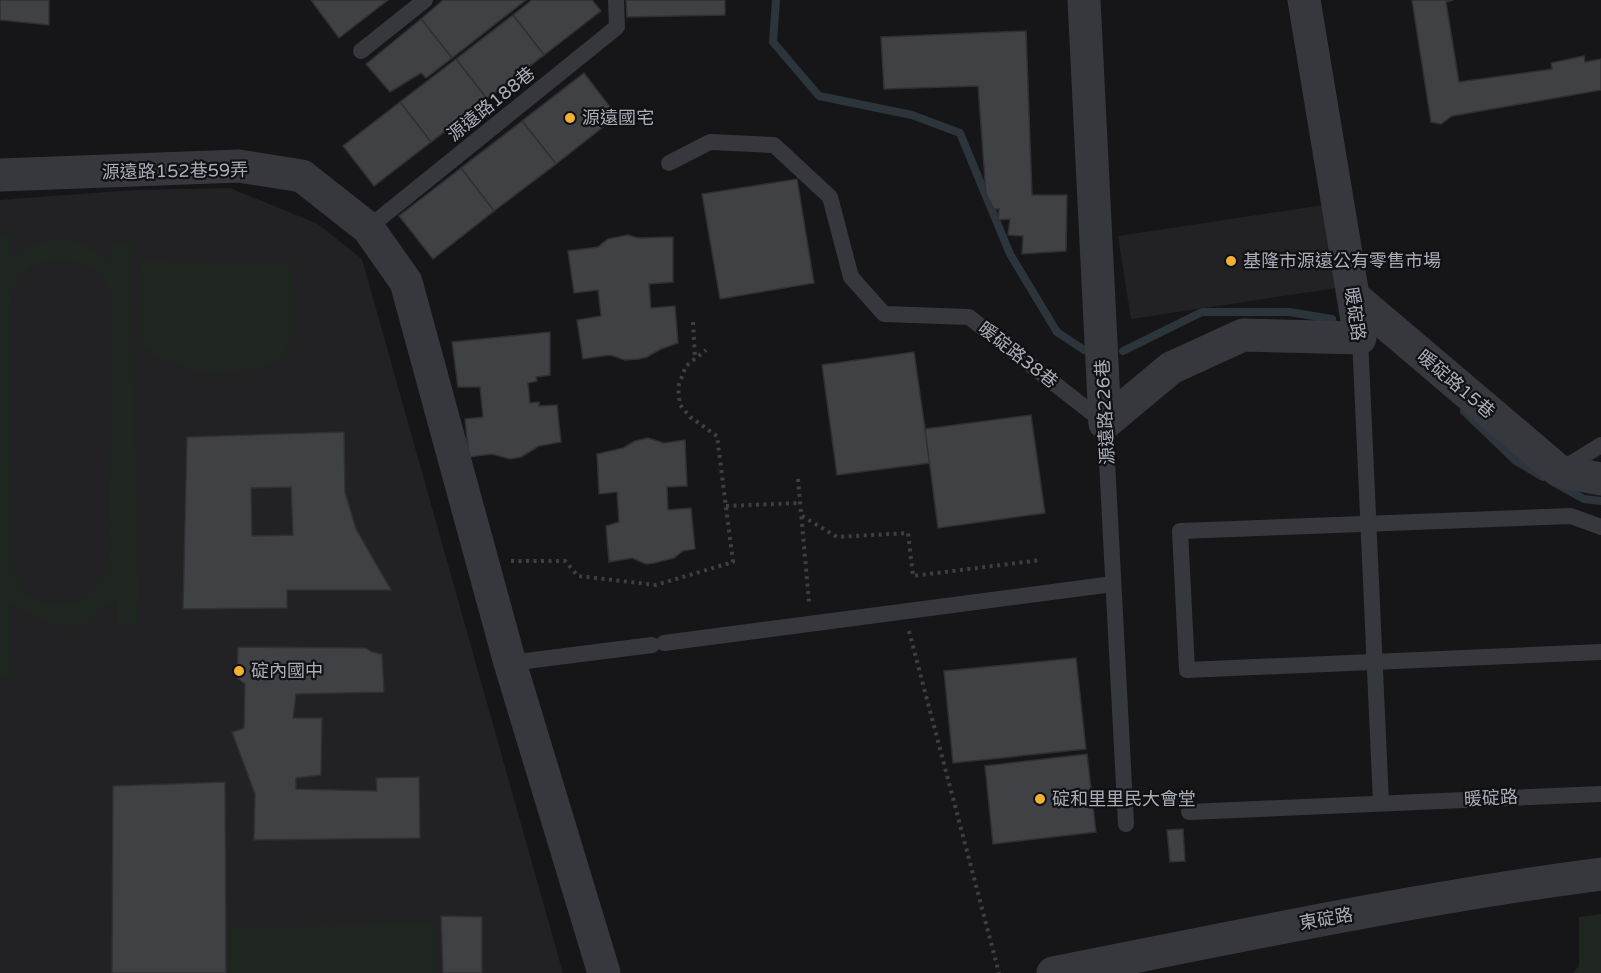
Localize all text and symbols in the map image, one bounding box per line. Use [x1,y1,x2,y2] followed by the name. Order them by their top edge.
[443,62,539,146] street label: 源遠路188巷
[582,107,654,129] place label: 源遠國宅
[563,111,577,125] marker: 源遠國宅
[102,159,248,183] street label: 源遠路152巷59弄
[1243,250,1441,272] place label: 基隆市源遠公有零售市場
[1224,254,1238,268] marker: 基隆市源遠公有零售市場
[1340,286,1370,342] street label: 暖碇路
[974,317,1062,393] street label: 暖碇路38巷
[1413,345,1499,423] street label: 暖碇路15巷
[1091,359,1119,465] street label: 源遠路226巷
[251,660,323,682] place label: 碇內國中
[232,664,246,678] marker: 碇內國中
[1463,786,1519,810] street label: 暖碇路
[1052,788,1196,810] place label: 碇和里里民大會堂
[1033,792,1047,806] marker: 碇和里里民大會堂
[1298,903,1354,935] street label: 東碇路

